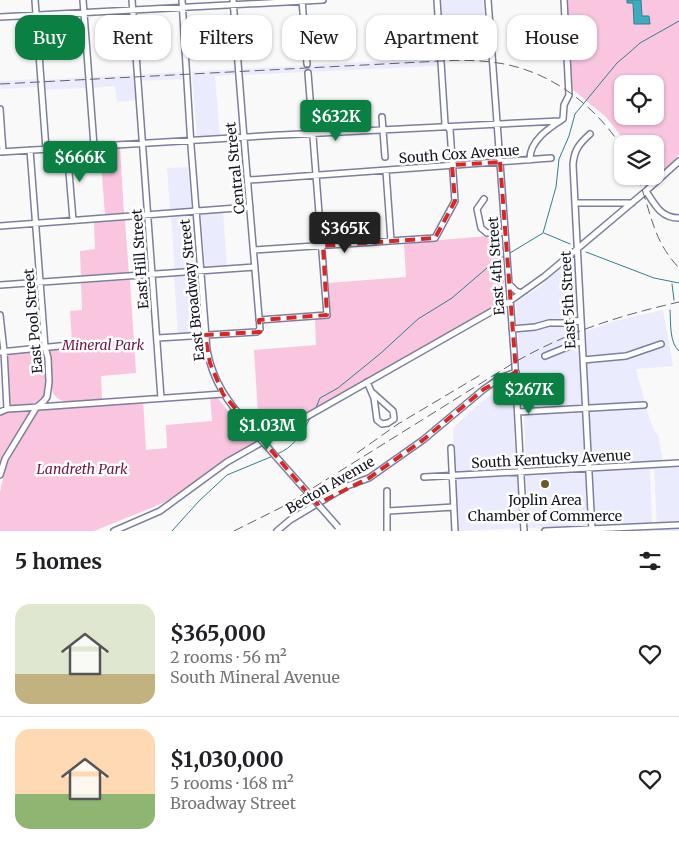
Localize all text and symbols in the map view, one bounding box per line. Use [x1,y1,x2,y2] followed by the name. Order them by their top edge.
[15,15,85,60] chip: Buy
[95,15,171,60] chip: Rent
[181,15,272,60] chip: Filters
[282,15,356,60] chip: New
[366,15,497,60] chip: Apartment
[507,15,597,60] chip: House
[614,75,664,185] map controls
[614,75,664,125] button: locate
[301,100,371,142] pin: $632K
[311,106,361,126] text: $632K
[221,121,249,215] street label: Central Street
[614,135,664,185] button: layers
[45,140,115,183] pin: $666K
[398,141,520,167] street label: South Cox Avenue
[54,147,106,167] text: $666K
[127,208,152,310] street label: East Hill Street
[310,212,380,254] pin: $365K
[484,215,508,316] street label: East 4th Street
[176,218,208,362] street label: East Broadway Street
[320,218,370,238] text: $365K
[556,250,580,350] street label: East 5th Street
[19,267,47,374] street label: East Pool Street
[61,336,144,354] park label: Mineral Park
[494,372,564,415] pin: $267K
[504,379,554,399] text: $267K
[226,408,308,451] pin: $1.03M
[239,415,295,435] text: $1.03M
[471,446,631,472] street label: South Kentucky Avenue
[282,452,378,518] street label: Becton Avenue
[36,460,128,478] park label: Landreth Park
[539,478,551,490] marker: Joplin Area Chamber of Commerce
[468,491,622,525] place label: Joplin Area Chamber of Commerce
[636,547,664,575] icon: filters
[15,548,102,575] text: 5 homes
[170,620,266,647] text: $365,000
[55,624,115,684] icon: home
[636,640,664,668] icon: heart
[170,647,287,667] text: 2 rooms · 56 m²
[170,667,340,687] text: South Mineral Avenue
[170,746,284,773] text: $1,030,000
[55,749,115,809] icon: home
[636,765,664,793] icon: heart
[170,773,294,793] text: 5 rooms · 168 m²
[170,793,296,813] text: Broadway Street

